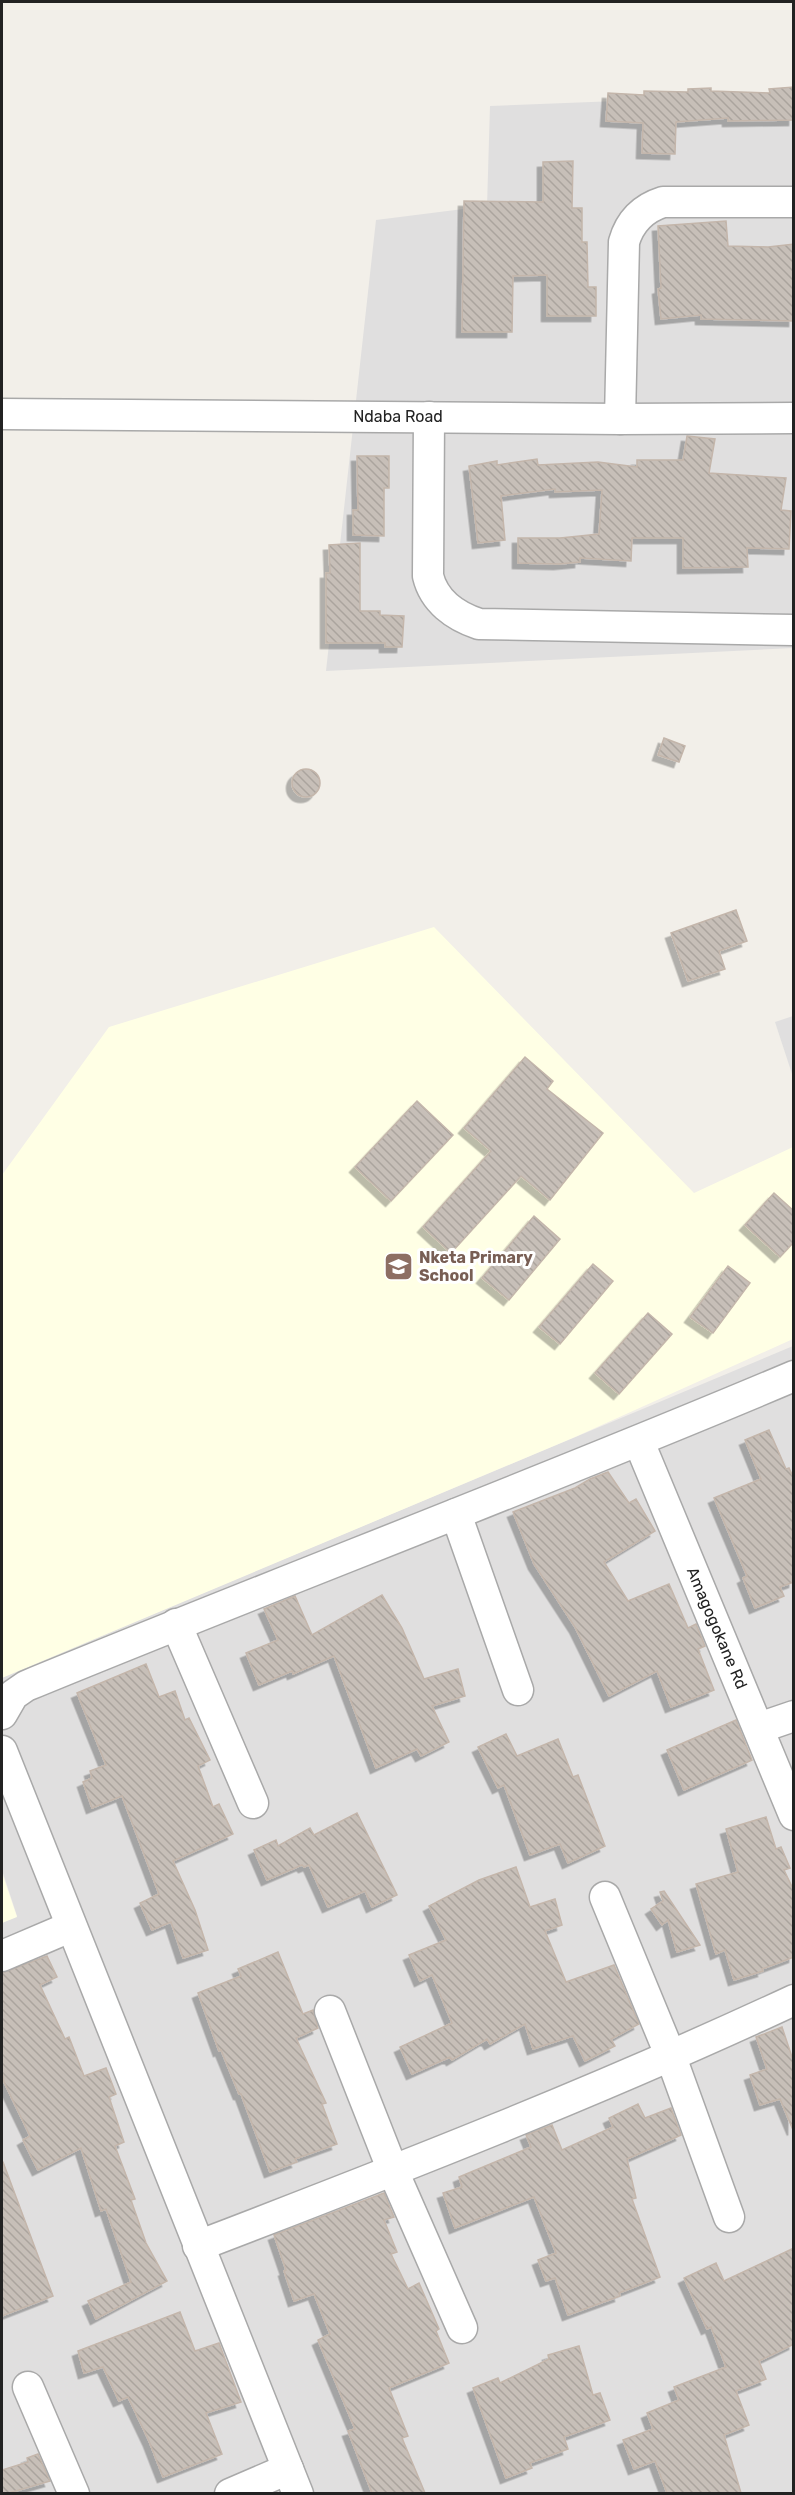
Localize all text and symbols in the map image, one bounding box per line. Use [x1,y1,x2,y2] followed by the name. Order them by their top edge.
[353,407,443,426] street label: Ndaba Road
[419,1248,533,1285] place label: Nketa Primary School
[382,1250,414,1282] school or university icon: Nketa Primary School
[683,1564,751,1692] street label: Amagogokane Rd

